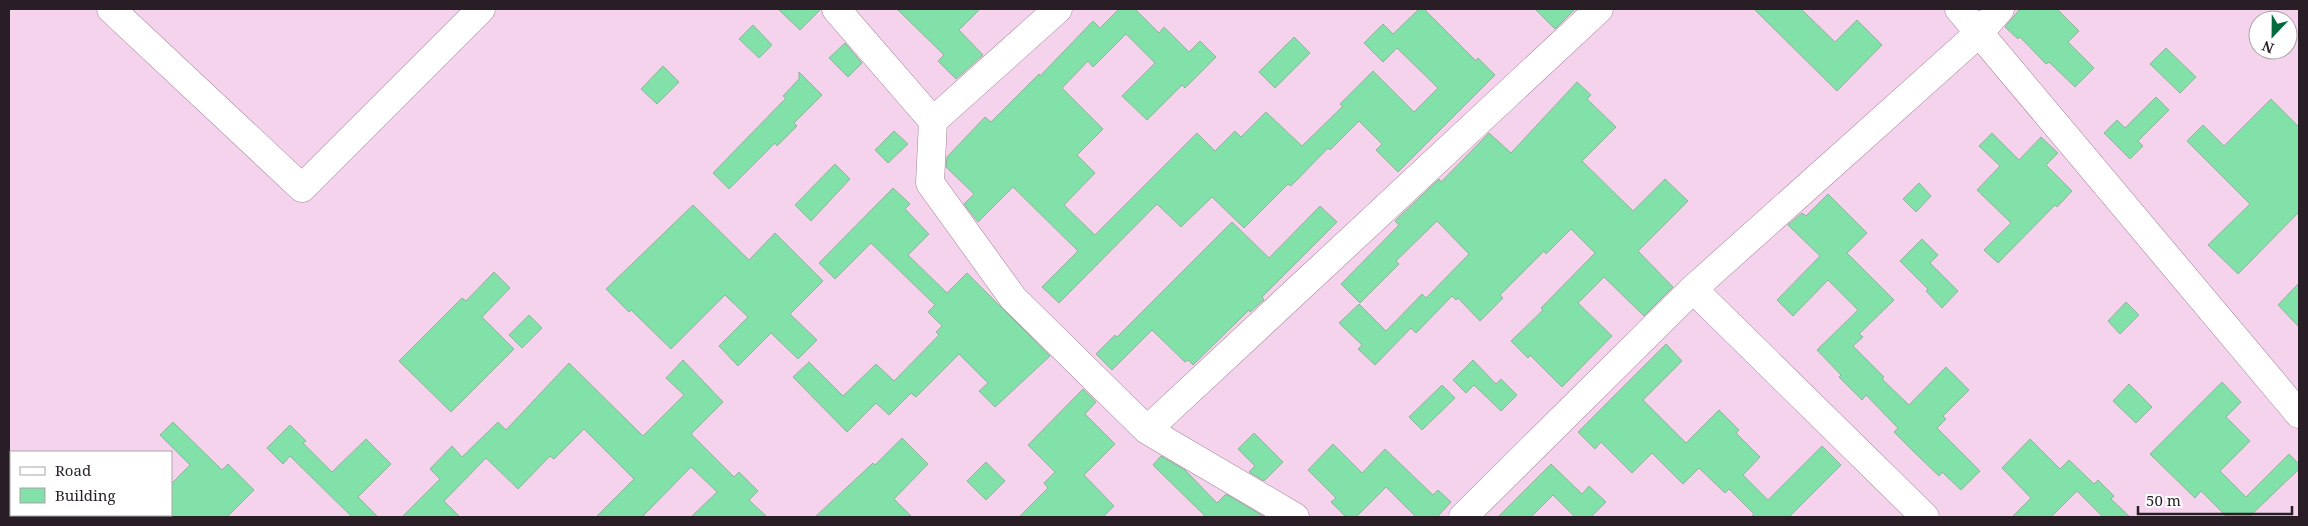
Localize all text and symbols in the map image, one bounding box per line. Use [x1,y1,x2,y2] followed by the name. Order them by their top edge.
[2248,10,2298,60] north arrow
[2259,37,2277,58] text: N
[10,451,172,516] legend
[55,460,91,480] text: Road
[2138,484,2292,516] scale bar
[55,485,116,505] text: Building
[2146,490,2181,510] text: 50 m

